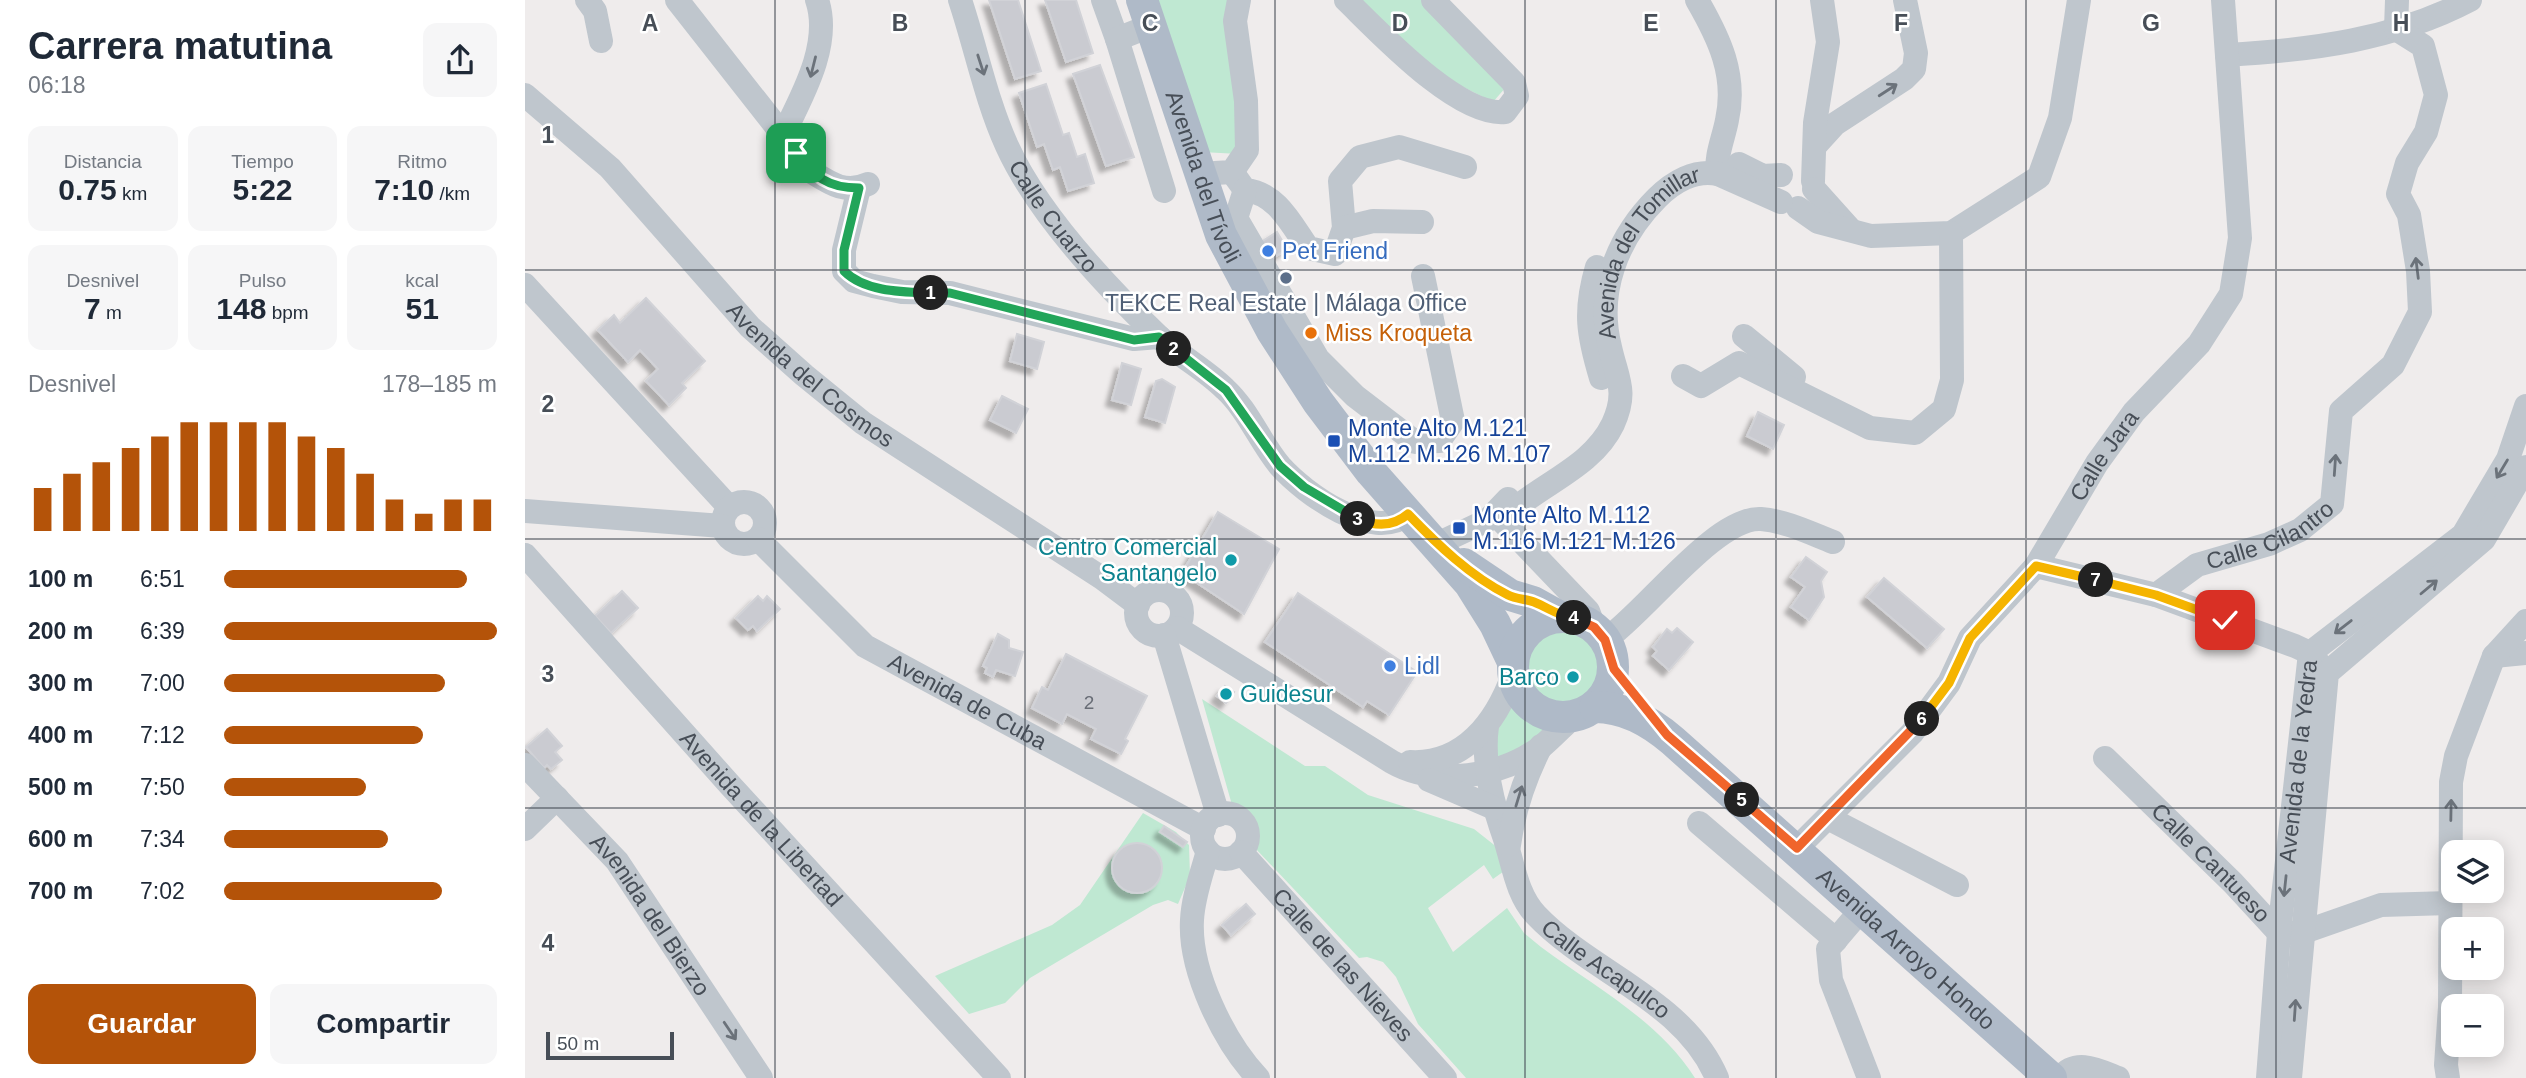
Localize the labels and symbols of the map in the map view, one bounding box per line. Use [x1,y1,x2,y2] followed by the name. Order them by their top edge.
[642,10,658,36] text: A
[892,10,908,36] text: B
[1142,10,1158,36] text: C
[1392,10,1408,36] text: D
[1643,10,1659,36] text: E
[1894,10,1908,36] text: F
[2142,10,2160,36] text: G
[2393,10,2409,36] text: H
[975,54,988,76] one-way arrow
[806,55,819,78] one-way arrow
[1877,83,1897,97] one-way arrow
[1160,87,1246,267] street label: Avenida del Tívoli
[542,122,555,148] text: 1
[766,123,826,183] pin
[1004,156,1103,278] street label: Calle Cuarzo
[1593,161,1702,341] street label: Avenida del Tomillar
[1282,238,1388,264] place label: Pet Friend
[1260,243,1276,259] marker: Pet Friend
[2411,258,2424,280] one-way arrow
[1278,270,1294,286] marker: TEKCE Real Estate | Málaga Office
[913,276,949,310] pin: 1
[1105,290,1467,316] place label: TEKCE Real Estate | Málaga Office
[722,297,899,452] street label: Avenida del Cosmos
[1325,320,1472,346] place label: Miss Kroqueta
[1303,325,1319,341] marker: Miss Kroqueta
[1157,332,1191,366] pin: 2
[542,391,554,417] text: 2
[2065,405,2144,505] street label: Calle Jara
[1348,415,1551,467] place label: Monte Alto M.121 M.112 M.126 M.107
[1326,433,1342,449] marker: Monte Alto M.121 M.112 M.126 M.107
[2329,454,2342,477] one-way arrow
[2495,459,2509,479] one-way arrow
[2203,495,2339,575] street label: Calle Cilantro
[1341,502,1375,536] pin: 3
[1473,502,1676,554] place label: Monte Alto M.112 M.116 M.121 M.126
[1451,520,1467,536] marker: Monte Alto M.112 M.116 M.121 M.126
[1038,534,1217,586] place label: Centro Comercial Santangelo
[1223,552,1239,568] marker: Centro Comercial Santangelo
[2079,562,2113,598] pin: 7
[2420,579,2438,594] one-way arrow
[2195,590,2255,650] pin
[1557,600,1591,636] pin: 4
[2335,620,2353,635] one-way arrow
[884,648,1052,755] street label: Avenida de Cuba
[1404,653,1440,679] place label: Lidl
[1382,658,1398,674] marker: Lidl
[2274,658,2322,864] street label: Avenida de la Yedra
[542,661,554,687] text: 3
[1499,664,1559,690] place label: Barco
[1565,669,1581,685] marker: Barco
[1240,681,1334,707] place label: Guidesur
[1218,686,1234,702] marker: Guidesur
[1084,692,1094,713] house number: 2
[1905,702,1939,736] pin: 6
[675,725,848,912] street label: Avenida de la Libertad
[1725,782,1759,818] pin: 5
[1513,785,1526,807] one-way arrow
[2146,798,2276,928] street label: Calle Cantueso
[2444,799,2458,822] one-way arrow
[585,828,716,1000] street label: Avenida del Bierzo
[1812,863,2000,1035] street label: Avenida Arroyo Hondo
[2278,874,2291,897] one-way arrow
[1267,883,1418,1047] street label: Calle de las Nieves
[1536,914,1676,1024] street label: Calle Acapulco
[542,930,555,956] text: 4
[2289,999,2302,1022] one-way arrow
[723,1021,737,1041] one-way arrow
[546,1029,674,1061] scale bar

